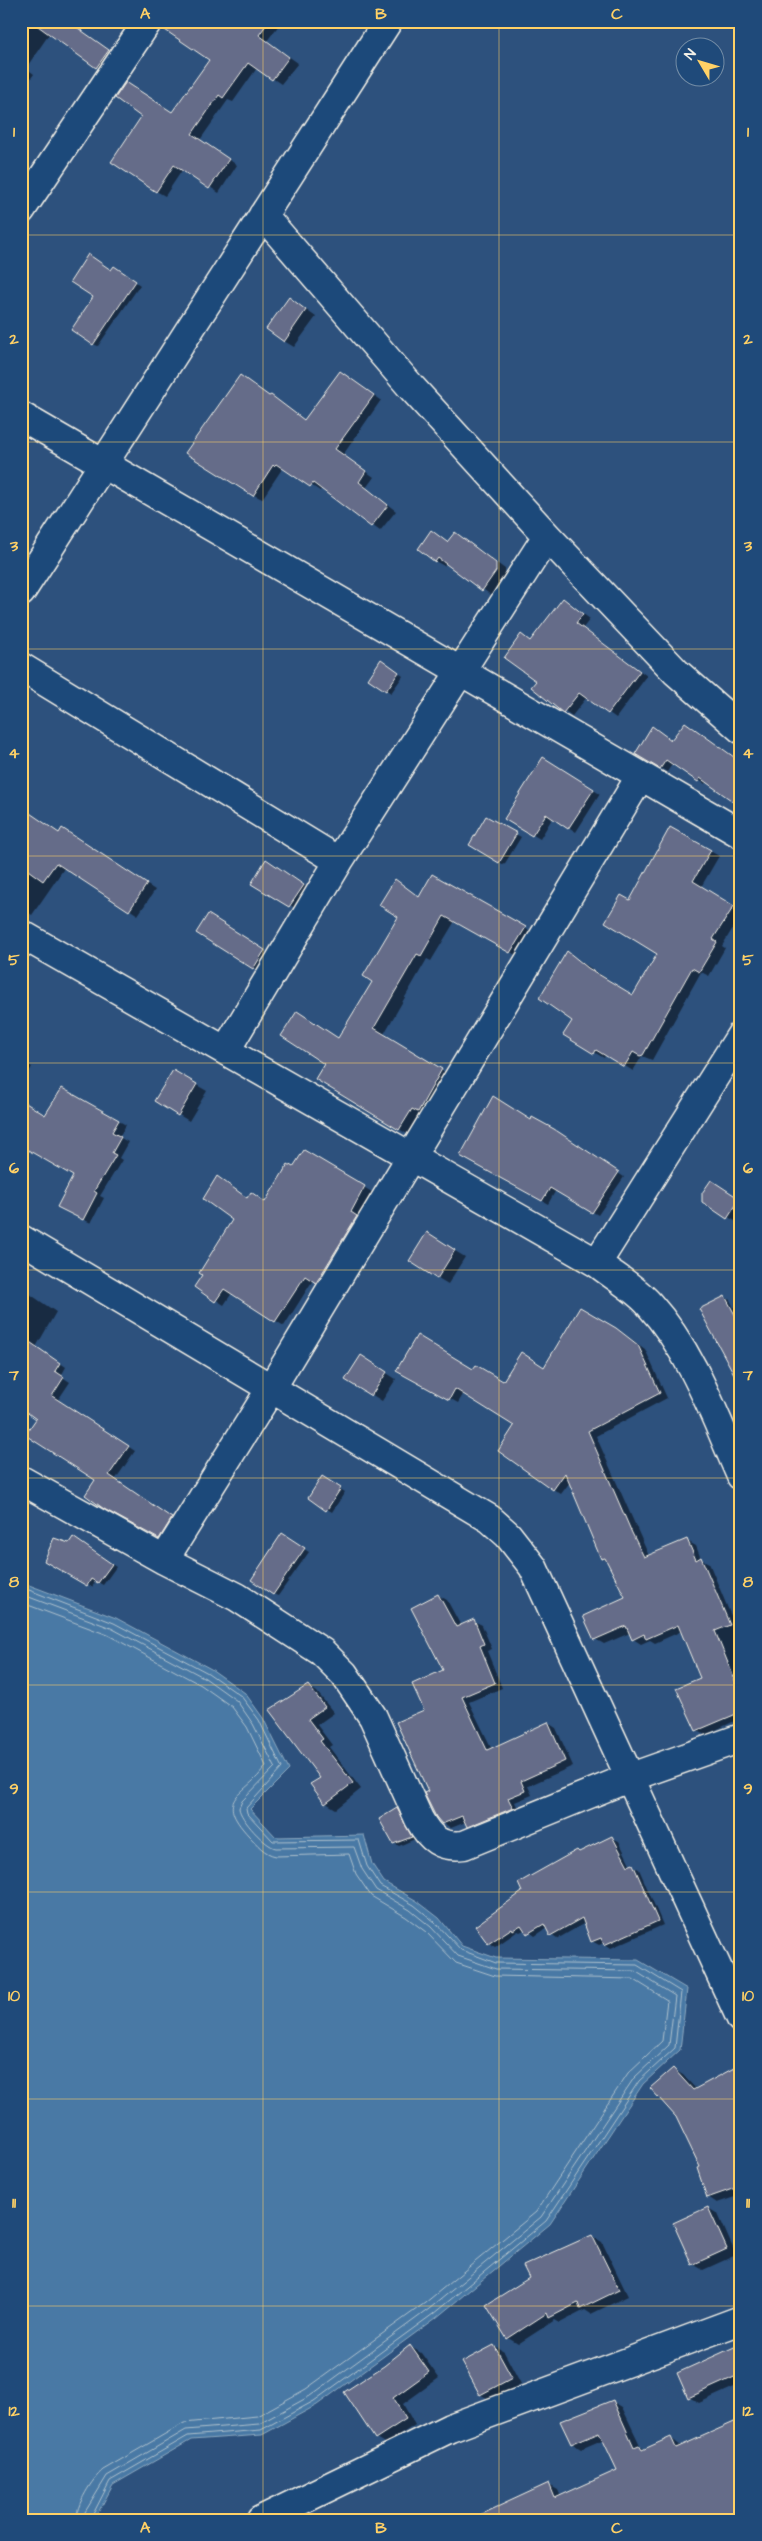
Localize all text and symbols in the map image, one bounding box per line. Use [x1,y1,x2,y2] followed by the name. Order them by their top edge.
[140,3,151,25] text: A
[375,3,387,25] text: B
[611,3,623,25] text: C
[674,38,724,88] north arrow
[680,45,701,64] text: N
[13,121,16,143] text: 1
[747,121,750,143] text: 1
[8,328,19,350] text: 2
[742,328,753,350] text: 2
[9,535,19,557] text: 3
[743,535,753,557] text: 3
[9,742,20,764] text: 4
[743,742,754,764] text: 4
[8,949,20,971] text: 5
[742,949,754,971] text: 5
[9,1157,19,1179] text: 6
[743,1157,753,1179] text: 6
[8,1364,19,1386] text: 7
[742,1364,753,1386] text: 7
[9,1571,20,1593] text: 8
[743,1571,754,1593] text: 8
[9,1778,19,1800] text: 9
[743,1778,753,1800] text: 9
[8,1985,20,2007] text: 10
[742,1985,754,2007] text: 10
[12,2192,17,2214] text: 11
[746,2192,751,2214] text: 11
[8,2400,20,2422] text: 12
[742,2400,754,2422] text: 12
[140,2517,151,2539] text: A
[375,2517,387,2539] text: B
[611,2517,623,2539] text: C

